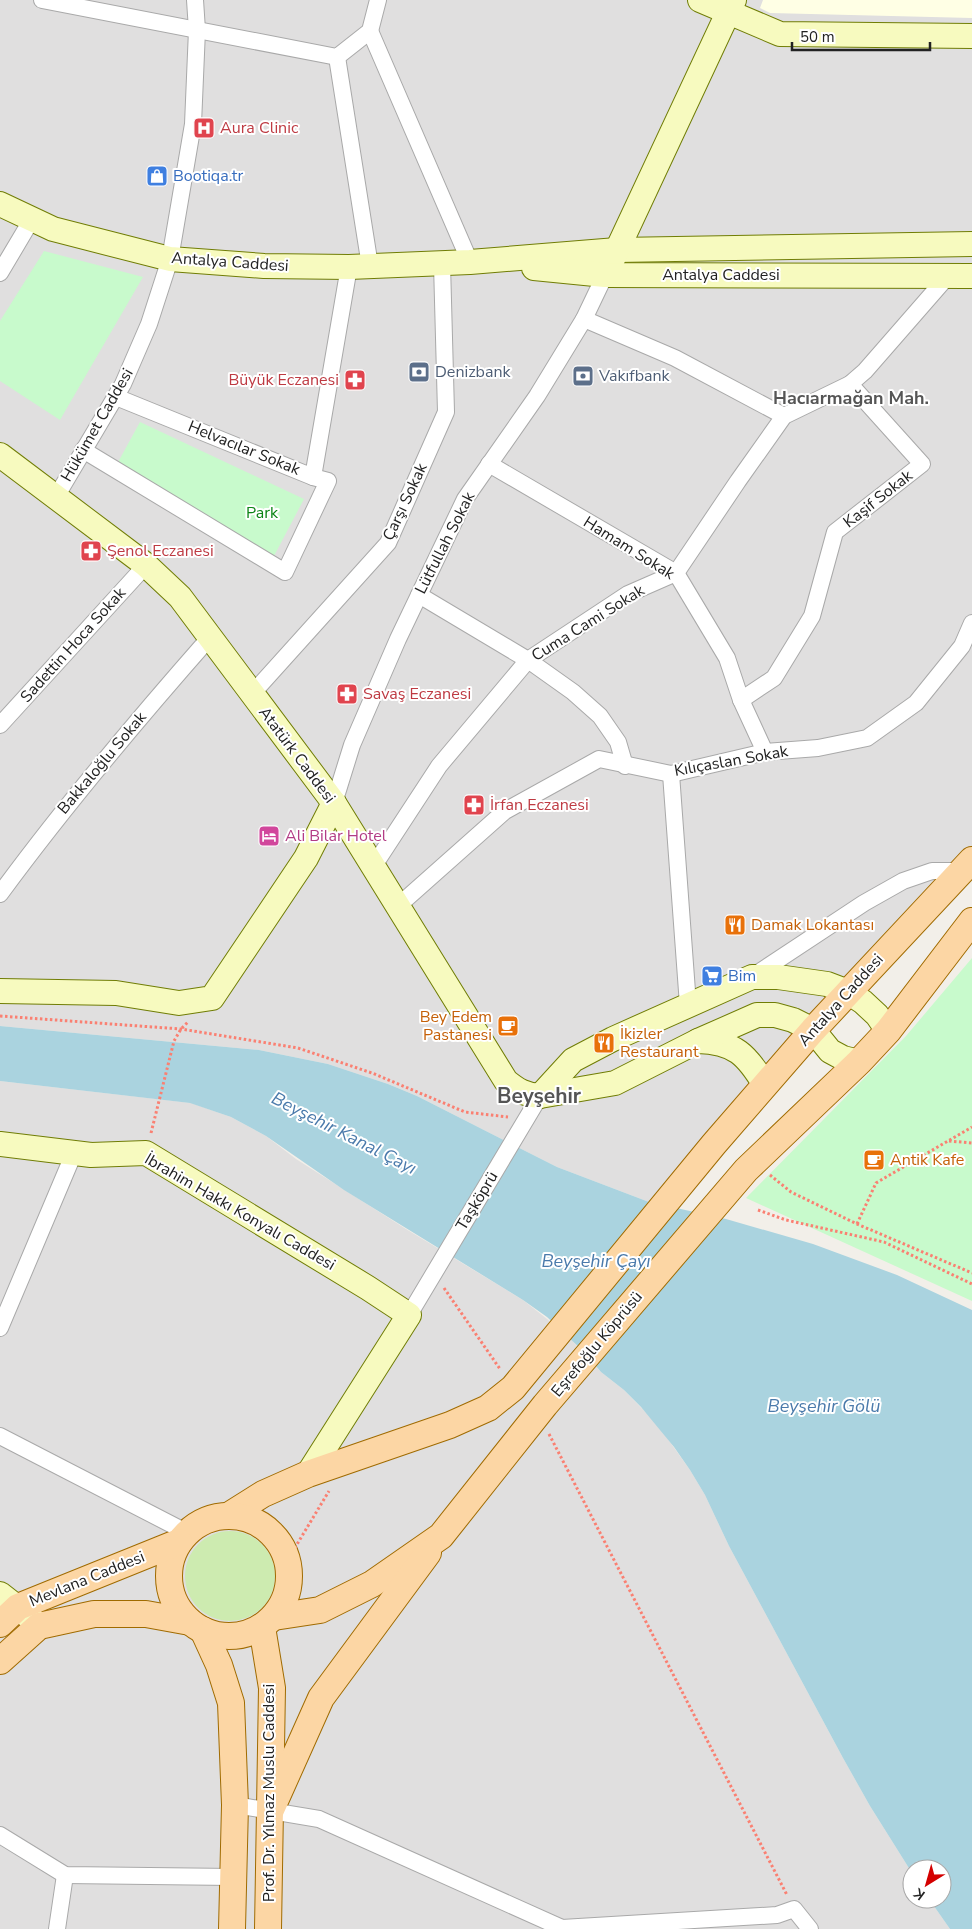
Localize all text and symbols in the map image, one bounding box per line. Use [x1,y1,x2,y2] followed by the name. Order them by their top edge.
[792,20,930,52] scale bar
[800,27,835,47] text: 50 m
[192,116,216,140] hospital icon: Aura Clinic
[220,117,299,139] place label: Aura Clinic
[145,164,169,188] shop icon: Bootiqa.tr
[173,165,243,187] place label: Bootiqa.tr
[171,247,289,277] street label: Antalya Caddesi
[662,264,780,286] street label: Antalya Caddesi
[407,360,431,384] bank icon: Denizbank
[435,361,511,383] place label: Denizbank
[56,364,138,486] street label: Hükümet Caddesi
[571,364,595,388] bank icon: Vakıfbank
[598,365,671,387] place label: Vakıfbank
[343,368,367,392] pharmacy icon: Büyük Eczanesi
[228,369,339,391] place label: Büyük Eczanesi
[773,386,929,410] district label: Hacıarmağan Mah.
[185,415,304,481] street label: Helvacılar Sokak
[377,459,433,544] street label: Çarşı Sokak
[839,464,918,533] street label: Kaşif Sokak
[410,487,481,598] street label: Lütfullah Sokak
[246,502,279,524] park label: Park
[579,511,680,585] street label: Hamam Sokak
[79,539,103,563] pharmacy icon: Şenol Eczanesi
[107,540,214,562] place label: Şenol Eczanesi
[527,579,650,667] street label: Cuma Cami Sokak
[15,582,131,707] street label: Sadettin Hoca Sokak
[335,682,359,706] pharmacy icon: Savaş Eczanesi
[363,683,471,705] place label: Savaş Eczanesi
[253,702,341,808] street label: Atatürk Caddesi
[53,706,152,819] street label: Bakkaloğlu Sokak
[672,740,791,782] street label: Kılıçaslan Sokak
[462,793,486,817] pharmacy icon: İrfan Eczanesi
[490,794,589,816] place label: İrfan Eczanesi
[257,824,281,848] hotel icon: Ali Bilar Hotel
[285,825,387,847] place label: Ali Bilar Hotel
[723,913,747,937] restaurant icon: Damak Lokantası
[751,914,874,936] place label: Damak Lokantası
[793,949,889,1051] street label: Antalya Caddesi
[700,964,724,988] supermarket icon: Bim
[728,965,756,987] place label: Bim
[420,1006,492,1046] place label: Bey Edem Pastanesi
[496,1014,520,1038] cafe icon: Bey Edem Pastanesi
[620,1023,699,1063] place label: İkizler Restaurant
[592,1031,616,1055] restaurant icon: İkizler Restaurant
[497,1082,582,1110] district label: Beyşehir
[267,1086,421,1180] water label: Beyşehir Kanal Çayı
[141,1148,339,1276] street label: İbrahim Hakkı Konyalı Caddesi
[862,1148,886,1172] cafe icon: Antik Kafe
[890,1149,964,1171] place label: Antik Kafe
[451,1167,503,1235] street label: Taşköprü
[541,1249,651,1273] water label: Beyşehir Çayı
[546,1287,648,1401] street label: Eşrefoğlu Köprüsü
[768,1394,880,1418] water label: Beyşehir Gölü
[26,1546,148,1612] street label: Mevlana Caddesi
[258,1684,280,1902] street label: Prof. Dr. Yılmaz Muslu Caddesi
[902,1859,952,1909] north arrow
[909,1883,929,1904] text: K

